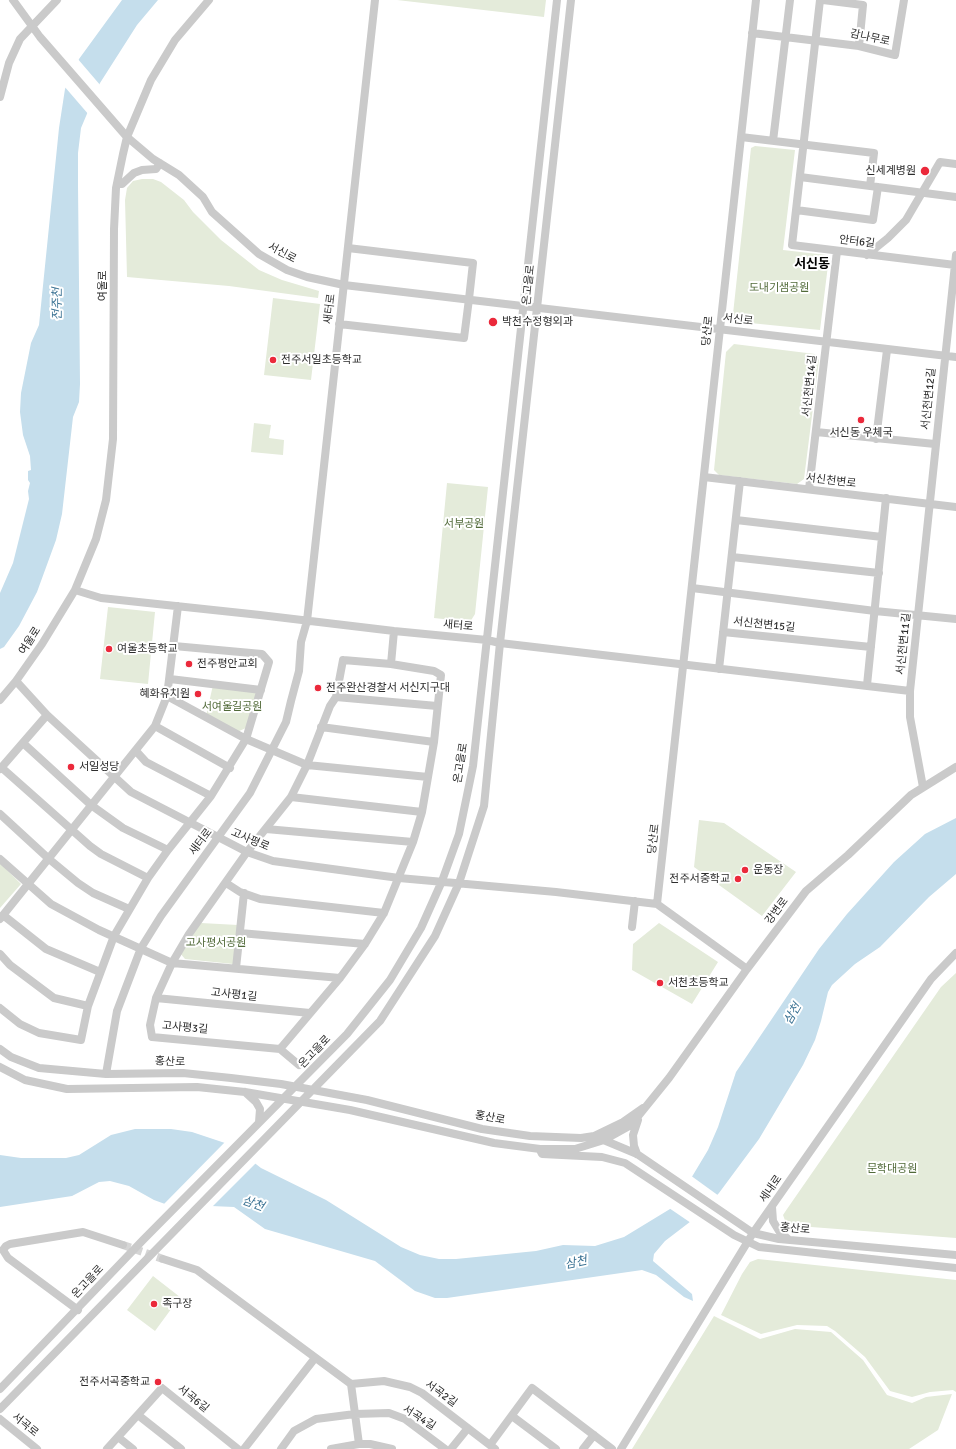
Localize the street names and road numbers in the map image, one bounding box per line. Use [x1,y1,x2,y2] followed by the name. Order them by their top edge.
[849,27,891,49] street label: 감나무로
[838,233,876,251] street label: 안터6길
[265,240,299,266] street label: 서신로
[520,264,538,306] street label: 온고을로
[96,271,110,301] street label: 여울로
[322,293,338,325] street label: 새터로
[722,312,754,328] street label: 서신로
[700,315,716,347] street label: 당산로
[800,354,820,418] street label: 서신천변14길
[919,367,939,431] street label: 서신천변12길
[805,471,857,491] street label: 서신천변로
[894,612,914,676] street label: 서신천변11길
[732,615,796,635] street label: 서신천변15길
[442,618,474,634] street label: 새터로
[16,625,44,657] street label: 여울로
[451,742,471,784] street label: 온고을로
[646,823,662,855] street label: 당산로
[187,826,215,858] street label: 새터로
[229,826,271,854] street label: 고사평로
[763,895,791,927] street label: 강변로
[210,986,258,1004] street label: 고사평1길
[161,1019,209,1037] street label: 고사평3길
[296,1033,334,1071] street label: 온고을로
[155,1055,185,1069] street label: 홍산로
[474,1109,506,1127] street label: 홍산로
[757,1173,785,1205] street label: 세내로
[779,1221,811,1237] street label: 홍산로
[69,1263,107,1301] street label: 온고을로
[422,1378,460,1410] street label: 서곡2길
[175,1382,211,1416] street label: 서곡6길
[400,1403,438,1433] street label: 서곡4길
[9,1410,41,1440] street label: 서곡로

